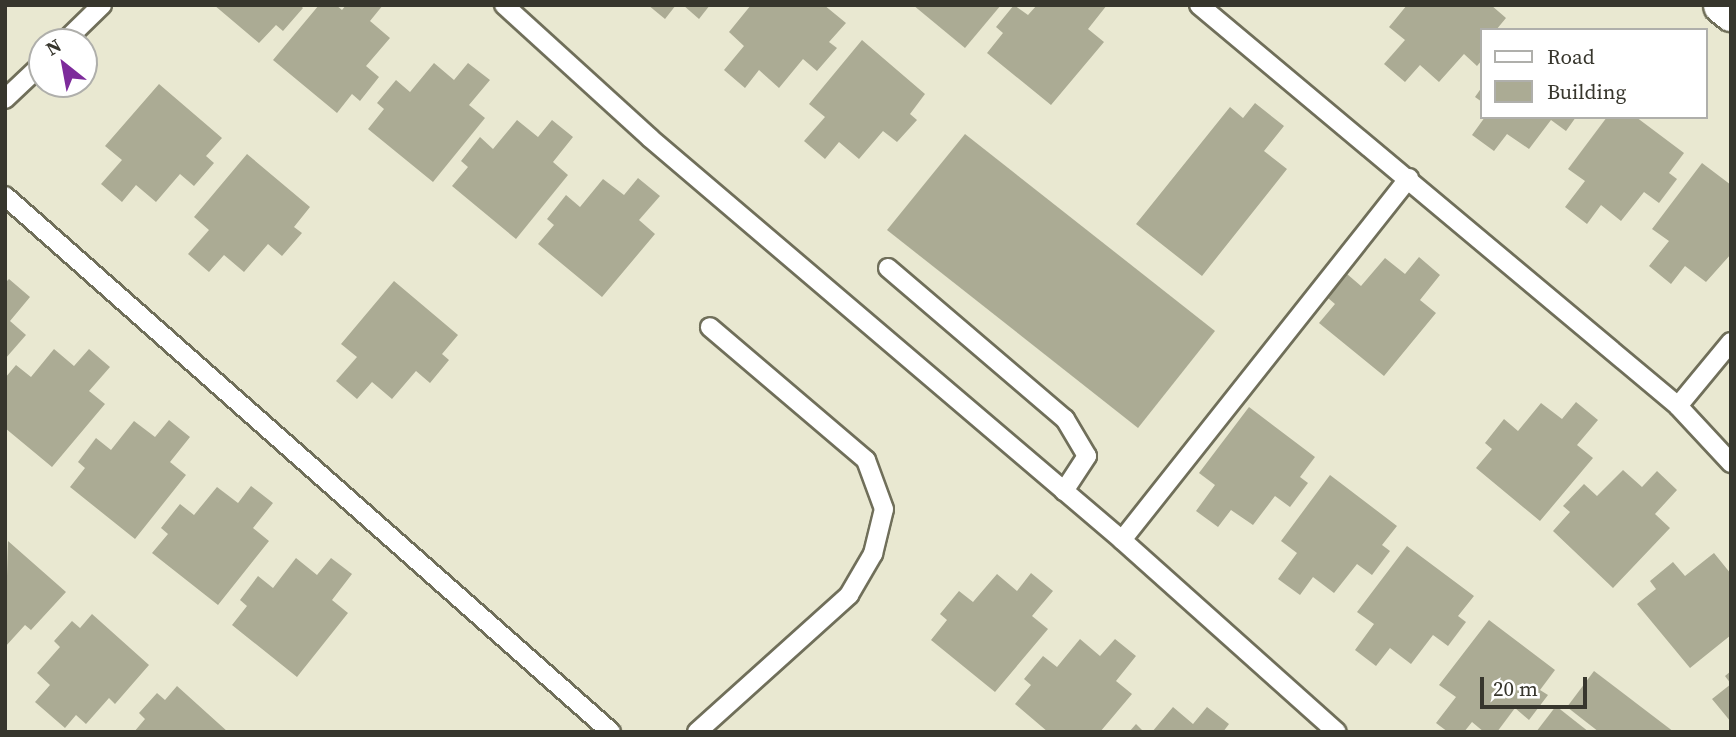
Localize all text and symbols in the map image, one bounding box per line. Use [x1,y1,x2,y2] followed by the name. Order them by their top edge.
[28,28,98,98] north arrow
[1480,28,1708,119] legend
[41,32,66,61] text: N
[1547,42,1595,71] text: Road
[1547,77,1626,106] text: Building
[1484,664,1591,708] scale bar
[1493,674,1538,703] text: 20 m

